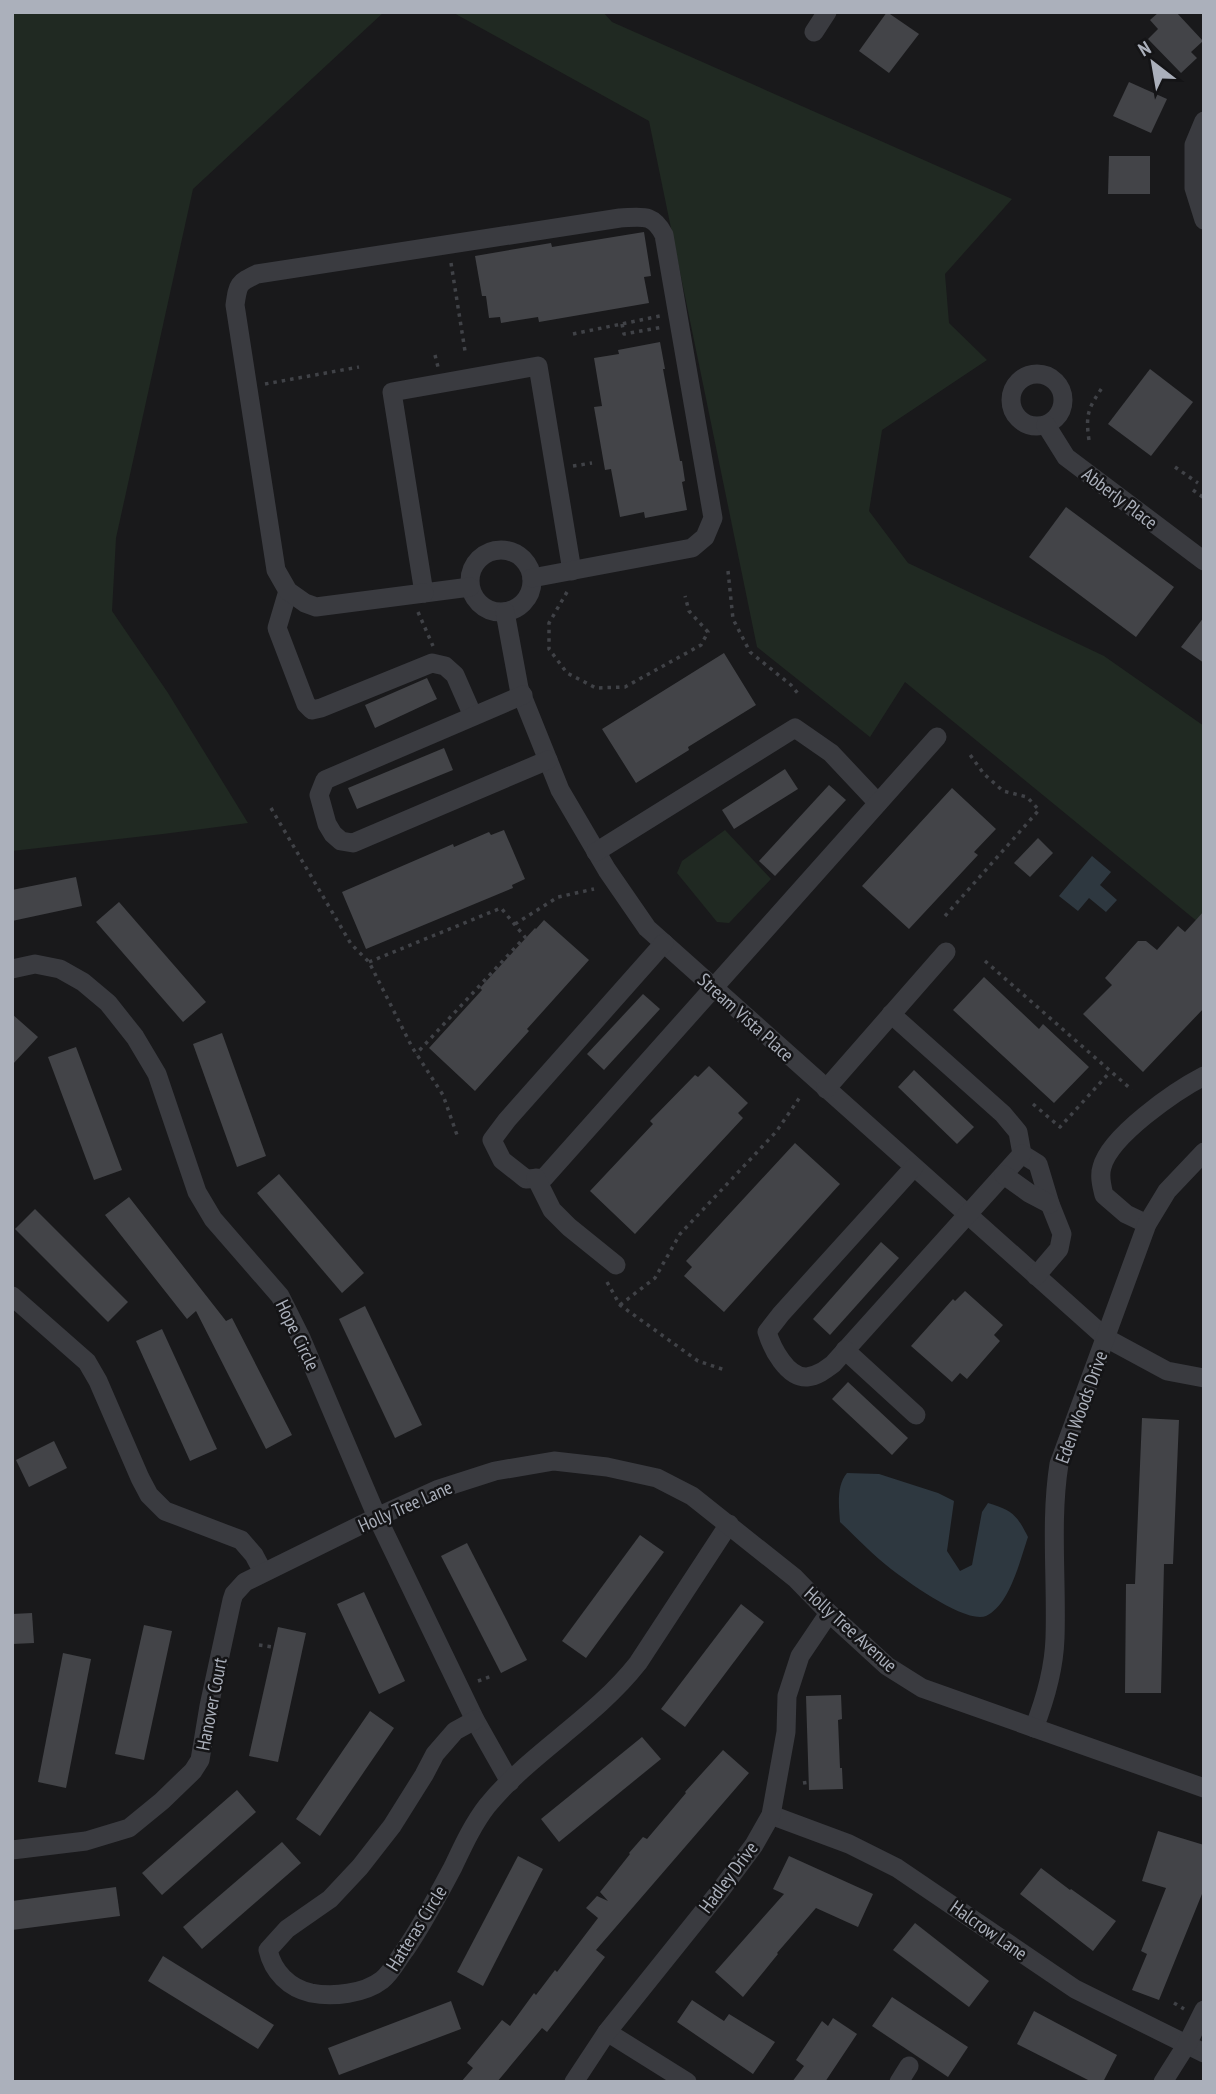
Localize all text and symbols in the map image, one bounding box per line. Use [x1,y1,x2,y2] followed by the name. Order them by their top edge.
[1118,28,1188,98] north arrow
[1134,35,1155,61] text: N
[1077,462,1163,534] street label: Abberly Place
[693,968,799,1067] street label: Stream Vista Place
[271,1296,325,1374] street label: Hope Circle
[1050,1347,1113,1467] street label: Eden Woods Drive
[354,1475,456,1537] street label: Holly Tree Lane
[800,1581,902,1677] street label: Holly Tree Avenue
[190,1655,232,1752] street label: Hanover Court
[693,1836,763,1917] street label: Hadley Drive
[380,1881,452,1975] street label: Hatteras Circle
[946,1895,1032,1965] street label: Halcrow Lane

